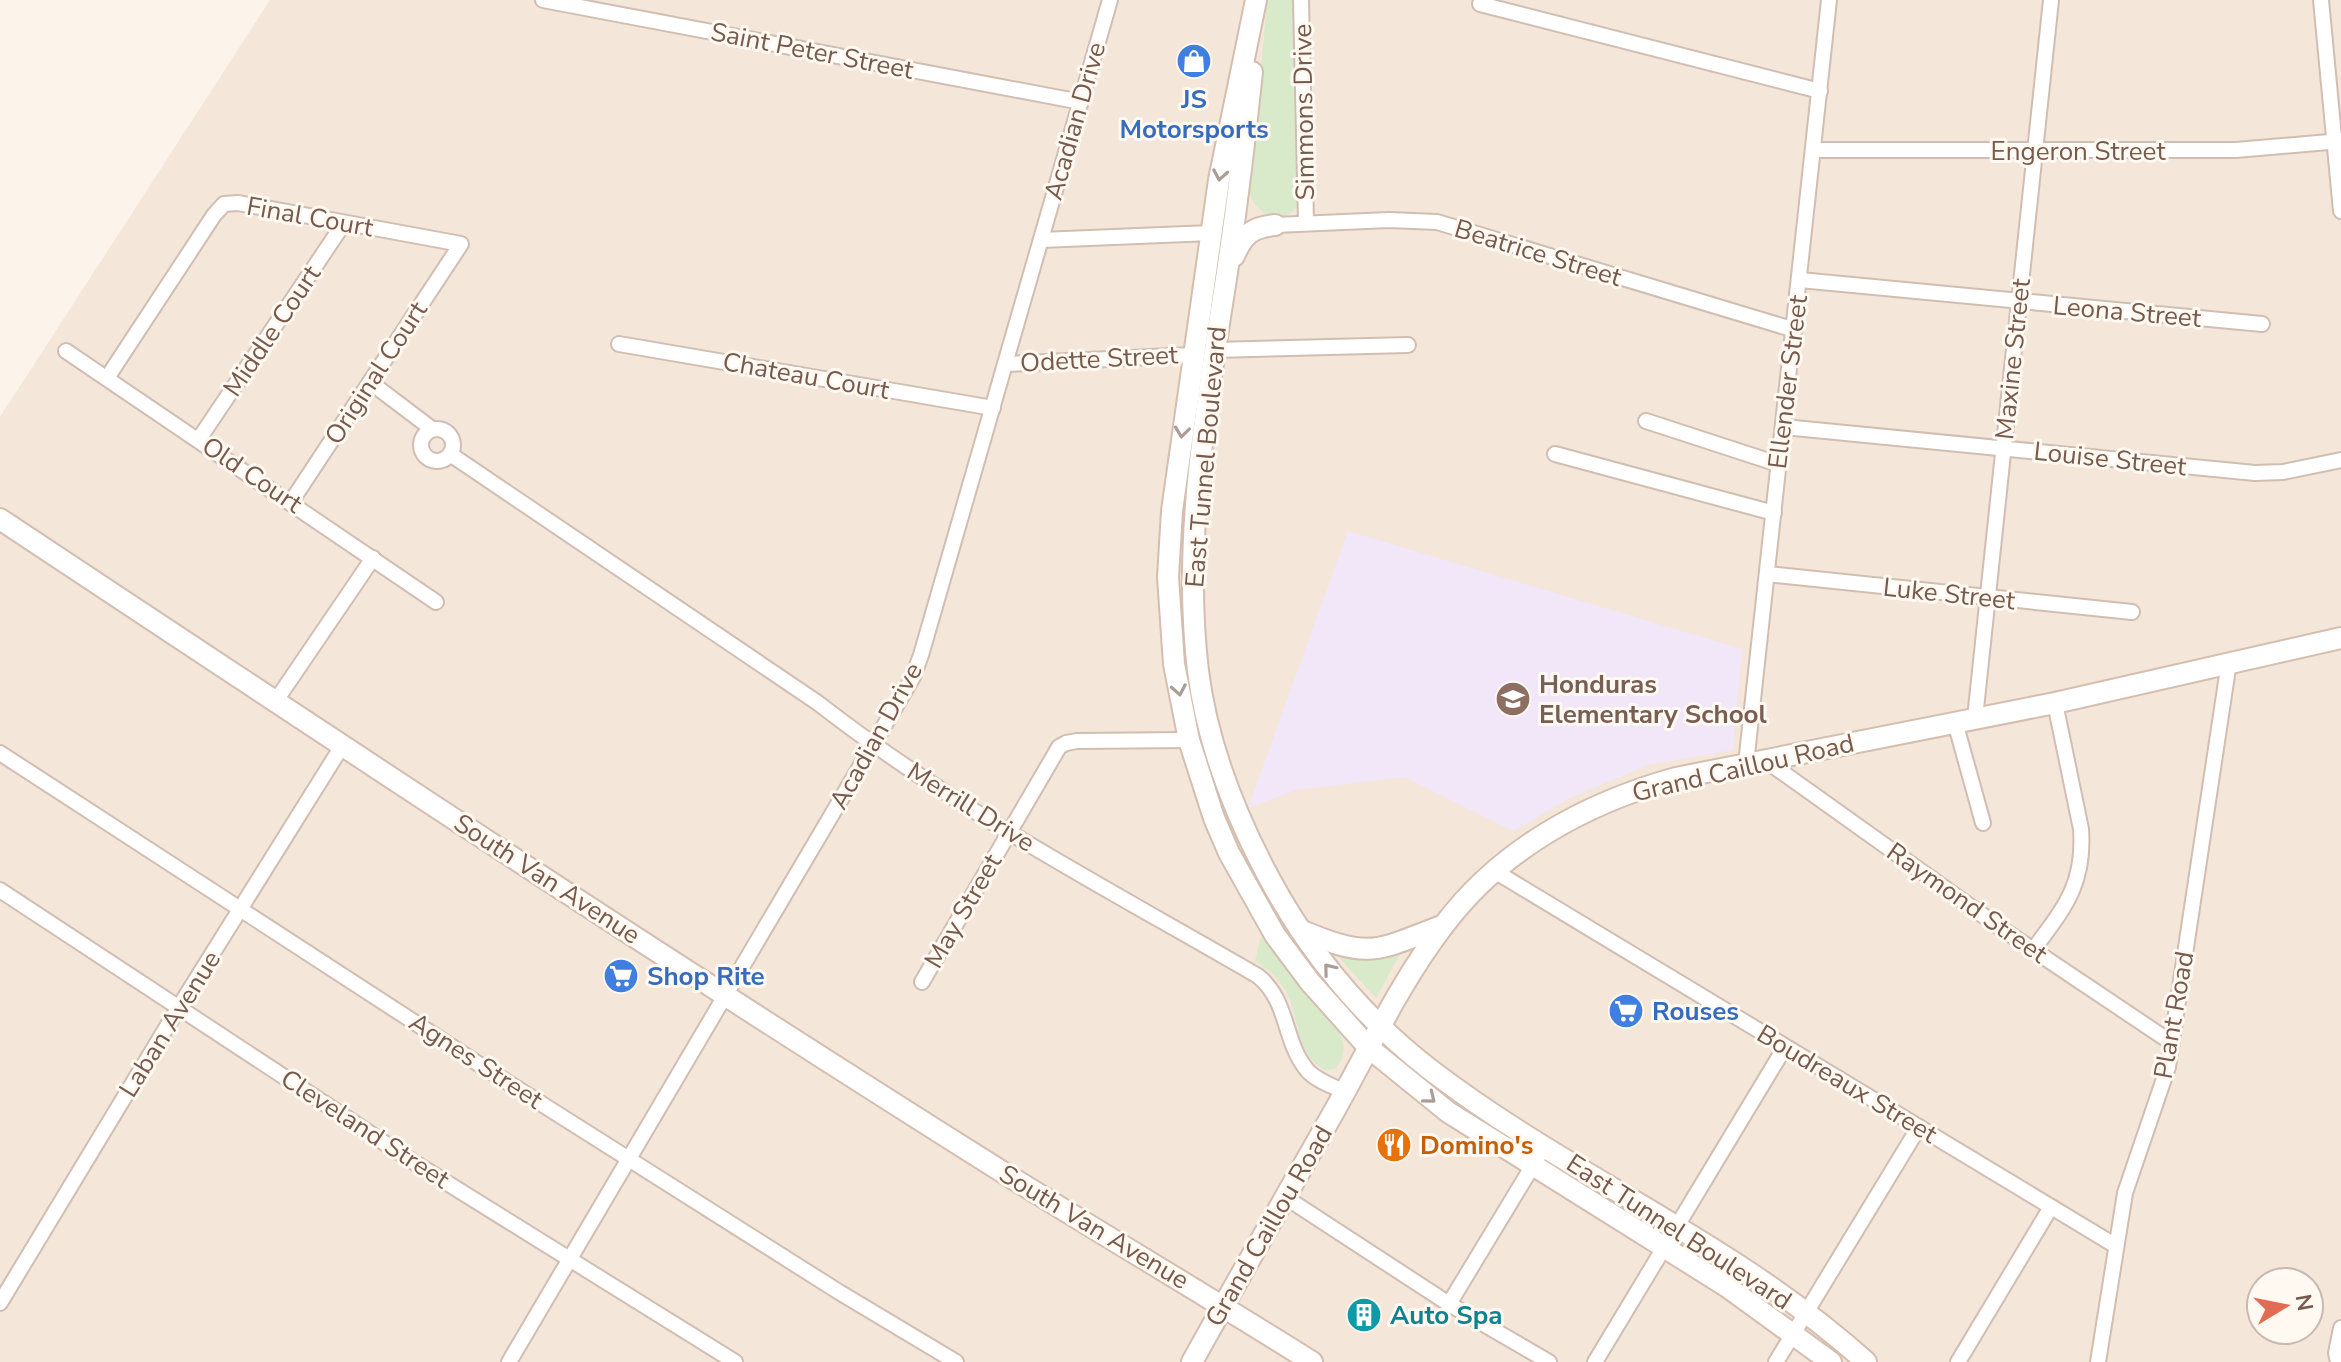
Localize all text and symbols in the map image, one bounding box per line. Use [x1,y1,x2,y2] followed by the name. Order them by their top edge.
[708,14,917,88] street label: Saint Peter Street
[1285,23,1323,201] street label: Simmons Drive
[1036,38,1114,204] street label: Acadian Drive
[1175,42,1213,80] shop icon: JS Motorsports
[1119,82,1269,147] place label: JS Motorsports
[1991,134,2166,169] street label: Engeron Street
[1213,168,1230,181] one-way arrow
[244,189,377,245] street label: Final Court
[1450,211,1627,295] street label: Beatrice Street
[215,258,329,404] street label: Middle Court
[1987,276,2039,441] street label: Maxine Street
[2052,288,2203,336] street label: Leona Street
[1760,292,1816,471] street label: Ellender Street
[317,294,436,451] street label: Original Court
[1177,325,1235,589] street label: East Tunnel Boulevard
[1019,337,1180,381] street label: Odette Street
[720,344,893,408] street label: Chateau Court
[1174,425,1191,439] one-way arrow
[195,429,310,522] street label: Old Court
[2032,434,2189,484] street label: Louise Street
[1881,570,2018,618] street label: Luke Street
[821,656,931,816] street label: Acadian Drive
[1539,667,1768,732] place label: Honduras Elementary School
[1494,680,1532,718] school or university icon: Honduras Elementary School
[1169,683,1186,697] one-way arrow
[1629,725,1857,811] street label: Grand Caillou Road
[900,754,1042,860] street label: Merrill Drive
[447,806,647,952] street label: South Van Avenue
[1880,835,2055,972] street label: Raymond Street
[916,847,1010,975] street label: May Street
[111,944,229,1104] street label: Laban Avenue
[2146,948,2202,1082] street label: Plant Road
[602,957,640,995] supermarket icon: Shop Rite
[647,959,765,994] place label: Shop Rite
[1324,964,1339,978] one-way arrow
[1607,992,1645,1030] supermarket icon: Rouses
[1652,994,1739,1029] place label: Rouses
[402,1005,550,1118] street label: Agnes Street
[1750,1016,1944,1152] street label: Boudreaux Street
[274,1061,457,1197] street label: Cleveland Street
[1421,1088,1436,1102] one-way arrow
[1197,1119,1341,1333] street label: Grand Caillou Road
[1375,1126,1413,1164] restaurant icon: Domino's
[1420,1128,1533,1163] place label: Domino's
[1560,1146,1798,1318] street label: East Tunnel Boulevard
[993,1156,1195,1298] street label: South Van Avenue
[2245,1266,2325,1346] north arrow
[2288,1292,2320,1313] text: N
[1345,1296,1383,1334] building icon: Auto Spa
[1390,1298,1502,1333] place label: Auto Spa

